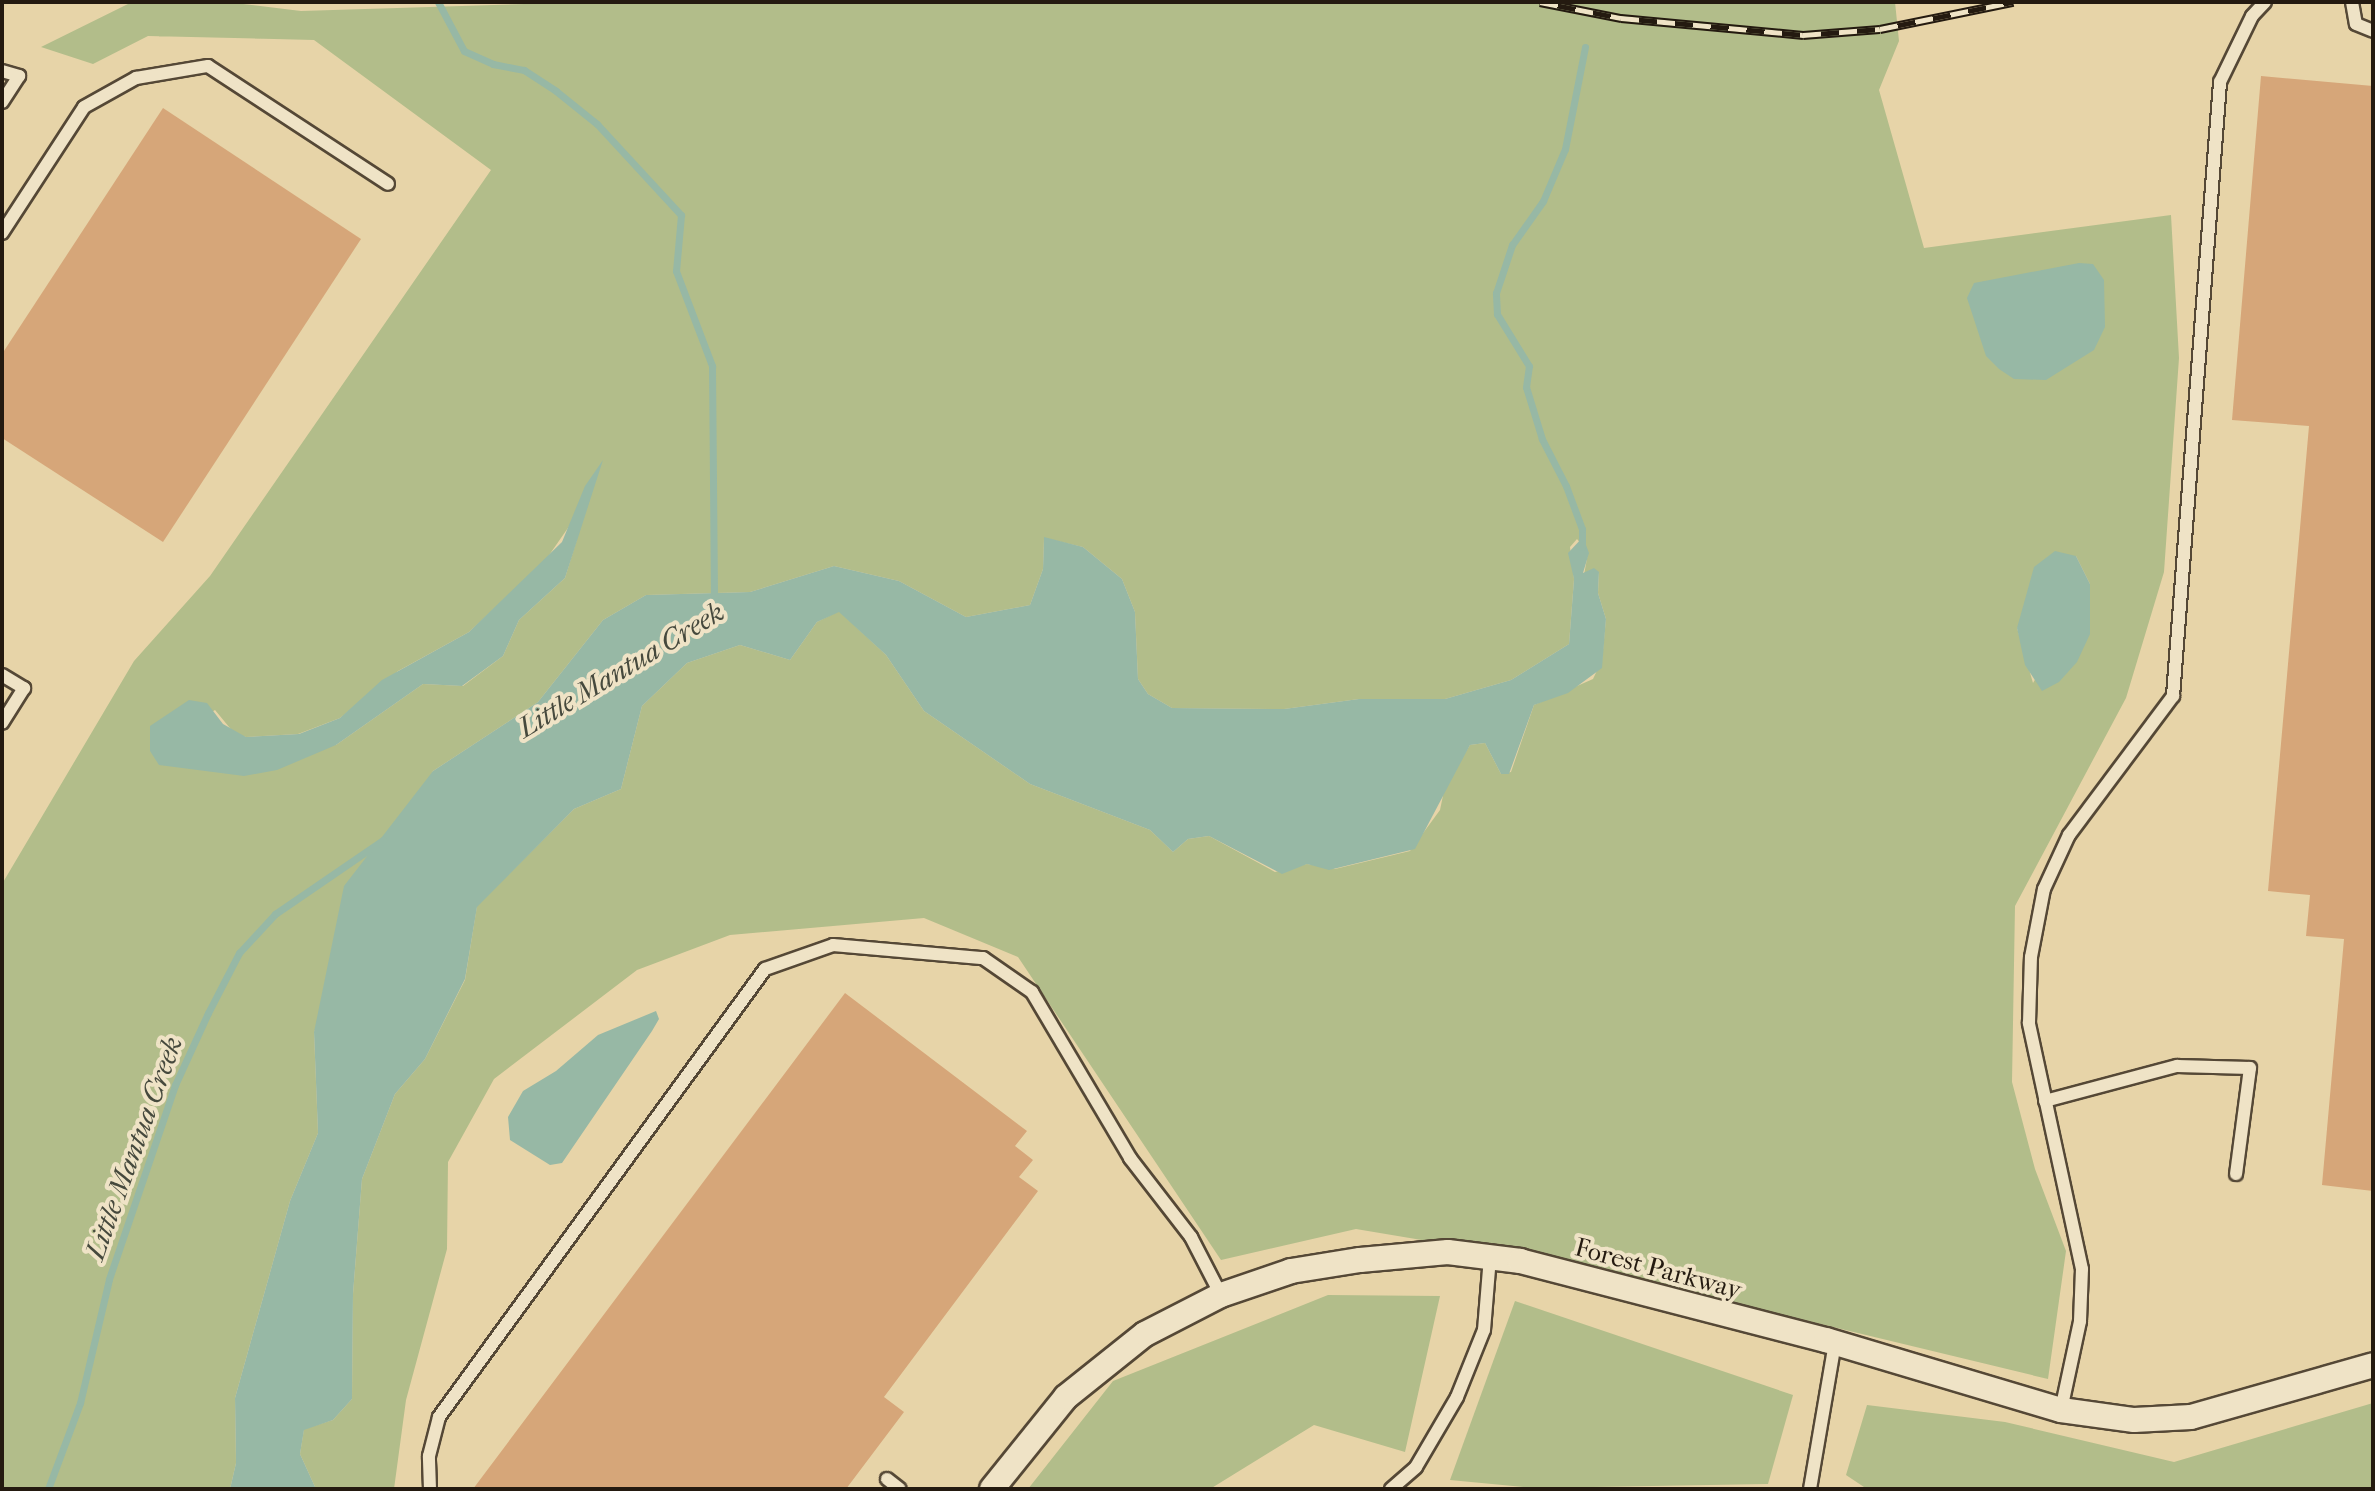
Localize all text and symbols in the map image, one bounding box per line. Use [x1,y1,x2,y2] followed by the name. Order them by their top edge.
[512,595,730,745] water label: Little Mantua Creek
[78,1032,190,1264] water label: Little Mantua Creek
[1571,1232,1745,1306] street label: Forest Parkway

